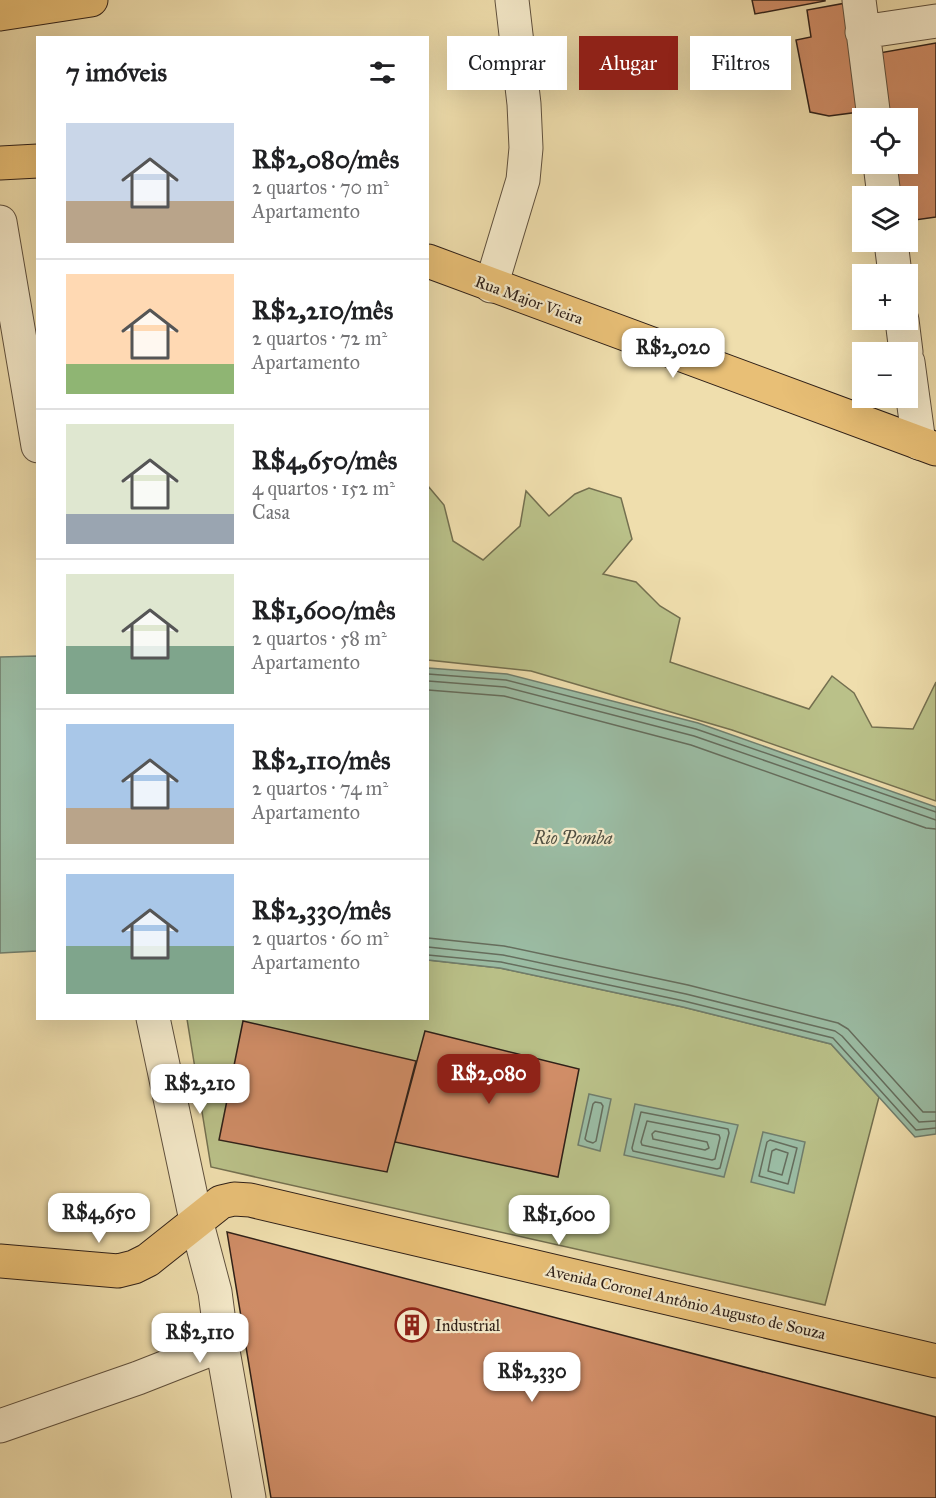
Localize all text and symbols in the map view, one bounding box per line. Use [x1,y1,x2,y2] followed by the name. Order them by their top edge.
[447,36,567,90] chip: Comprar
[579,36,678,90] chip: Alugar
[690,36,791,90] chip: Filtros
[66,56,167,88] text: 7 imóveis
[366,56,399,89] icon: filters
[852,108,918,408] map controls
[852,108,918,174] button: locate
[252,143,399,175] text: R$2,080/mês
[114,147,186,219] icon: home
[252,175,389,199] text: 2 quartos · 70 m²
[852,186,918,252] button: layers
[252,199,360,223] text: Apartamento
[852,264,918,330] button: +
[472,272,586,328] street label: Rua Major Vieira
[252,294,393,326] text: R$2,210/mês
[114,298,186,370] icon: home
[252,326,387,350] text: 2 quartos · 72 m²
[618,328,728,379] pin: R$2,020
[636,335,710,359] text: R$2,020
[852,342,918,408] button: −
[252,350,360,374] text: Apartamento
[252,444,397,476] text: R$4,650/mês
[114,448,186,520] icon: home
[252,476,395,500] text: 4 quartos · 152 m²
[252,500,290,524] text: Casa
[252,594,396,626] text: R$1,600/mês
[114,598,186,670] icon: home
[252,626,387,650] text: 2 quartos · 58 m²
[252,650,360,674] text: Apartamento
[252,744,391,776] text: R$2,110/mês
[114,748,186,820] icon: home
[252,776,388,800] text: 2 quartos · 74 m²
[252,800,360,824] text: Apartamento
[532,827,613,849] water label: Rio Pomba
[252,894,391,926] text: R$2,330/mês
[114,898,186,970] icon: home
[252,926,389,950] text: 2 quartos · 60 m²
[252,950,360,974] text: Apartamento
[434,1054,544,1105] pin: R$2,080
[451,1061,527,1085] text: R$2,080
[145,1064,255,1115] pin: R$2,210
[165,1071,235,1095] text: R$2,210
[44,1193,154,1244] pin: R$4,650
[504,1195,614,1246] pin: R$1,600
[62,1200,136,1224] text: R$4,650
[523,1202,595,1226] text: R$1,600
[543,1260,828,1344] street label: Avenida Coronel Antônio Augusto de Souza
[394,1307,430,1343] building icon: Industrial
[145,1313,255,1364] pin: R$2,110
[435,1316,501,1335] place label: Industrial
[166,1320,234,1344] text: R$2,110
[477,1352,587,1403] pin: R$2,330
[497,1359,567,1383] text: R$2,330

